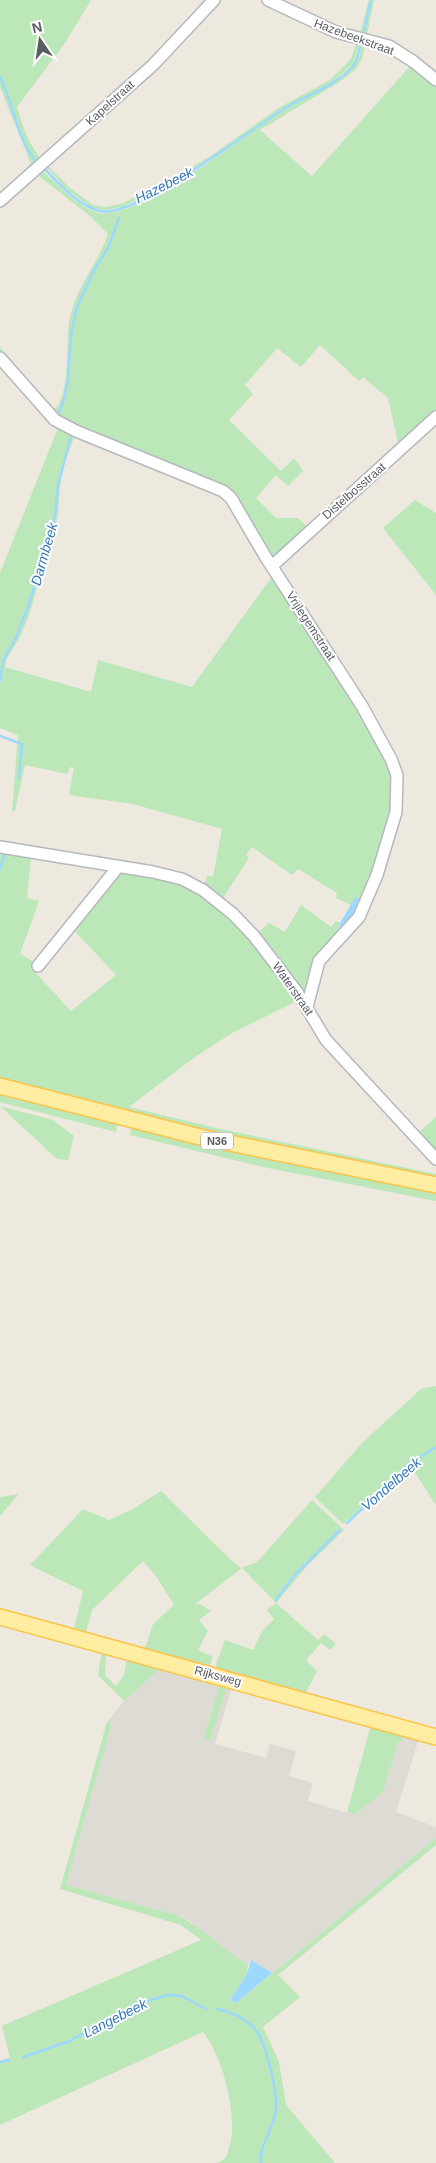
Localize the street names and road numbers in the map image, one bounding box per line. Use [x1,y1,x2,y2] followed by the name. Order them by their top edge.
[312,16,397,58] street label: Hazebeekstraat
[83,77,138,129] street label: Kapelstraat
[319,459,389,522] street label: Distelbosstraat
[283,589,339,664] street label: Vrijlegemstraat
[270,960,317,1019] street label: Waterstraat
[201,1132,233,1150] road number: N36
[193,1663,243,1689] street label: Rijksweg

